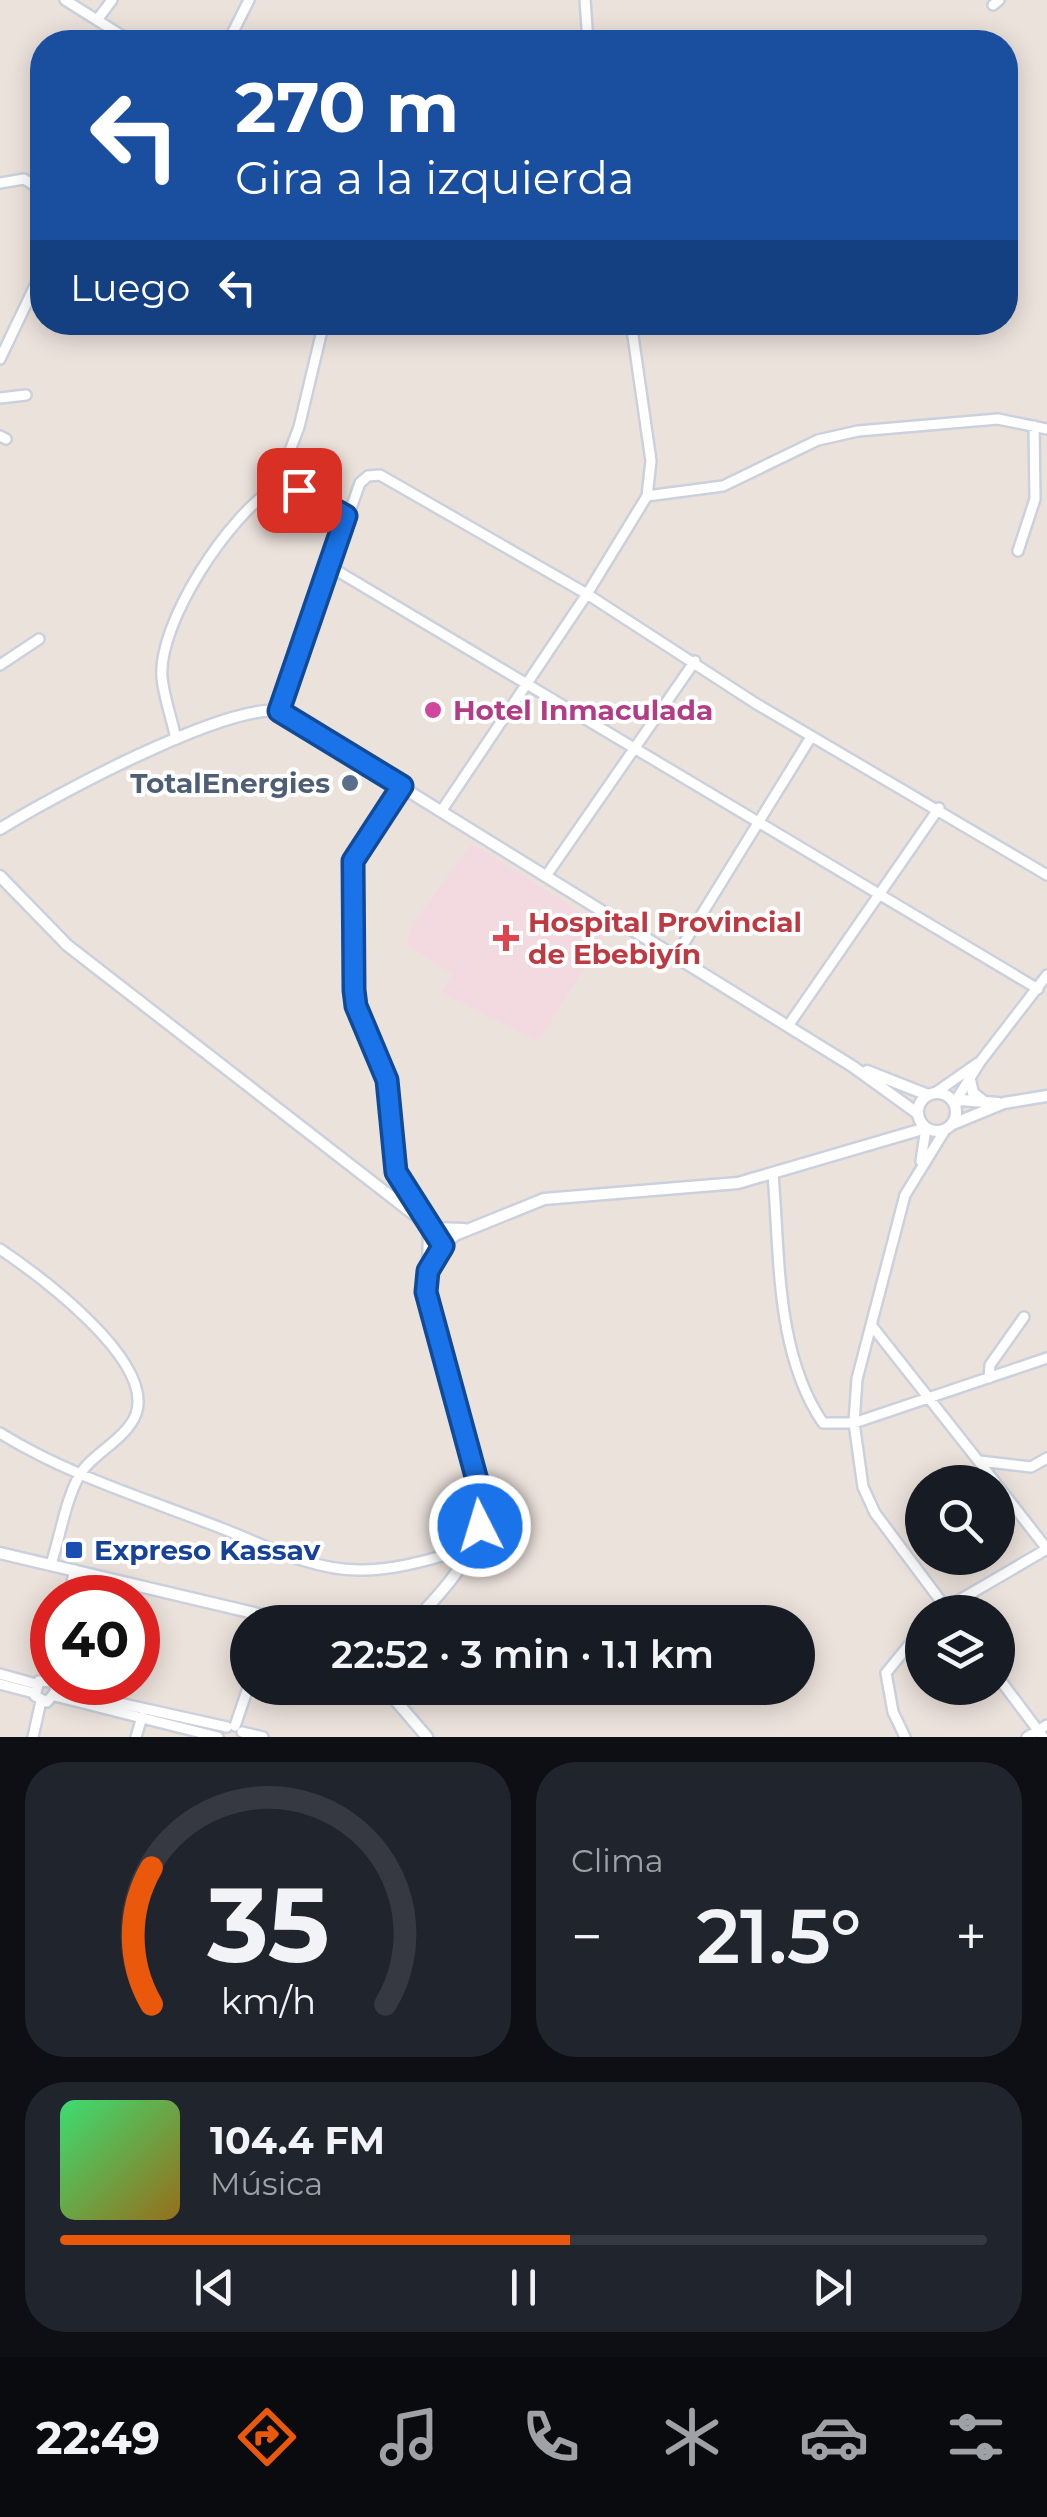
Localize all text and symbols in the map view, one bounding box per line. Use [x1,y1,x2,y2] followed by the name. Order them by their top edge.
[235,64,459,150] text: 270 m
[70,70,200,200] icon: left
[235,150,635,205] text: Gira a la izquierda
[210,260,265,315] icon: left
[70,264,190,311] text: Luego
[257,448,342,533] pin
[272,463,327,518] icon: arrive
[453,693,713,727] place label: Hotel Inmaculada
[422,699,444,721] marker: Hotel Inmaculada
[130,766,330,800] place label: TotalEnergies
[339,772,361,794] marker: TotalEnergies
[528,905,802,971] place label: Hospital Provincial de Ebebiyín
[493,925,519,951] marker: Hospital Provincial de Ebebiyín
[905,1465,1015,1705] map controls
[905,1465,1015,1575] button: search
[428,1474,532,1578] position arrow
[94,1533,321,1567] place label: Expreso Kassav
[63,1539,85,1561] marker: Expreso Kassav
[30,1575,160,1705] speed limit sign: 40
[905,1595,1015,1705] button: layers
[331,1631,714,1678] text: 22:52 · 3 min · 1.1 km
[571,1841,664,1880] text: Clima
[206,1861,329,1988] text: 35
[696,1890,862,1982] text: 21.5°
[571,1903,603,1970] text: −
[955,1903,987,1970] text: +
[220,1979,316,2023] text: km/h
[210,2117,385,2164] text: 104.4 FM
[210,2164,323,2203] text: Música
[187,2260,242,2315] icon: previous
[496,2260,551,2315] icon: pause
[805,2260,860,2315] icon: next
[232,2402,302,2472] icon: directions
[374,2402,444,2472] icon: music
[516,2402,586,2472] icon: phone
[657,2402,727,2472] icon: climate
[799,2402,869,2472] icon: car
[941,2402,1011,2472] icon: filters
[36,2410,160,2465] text: 22:49

